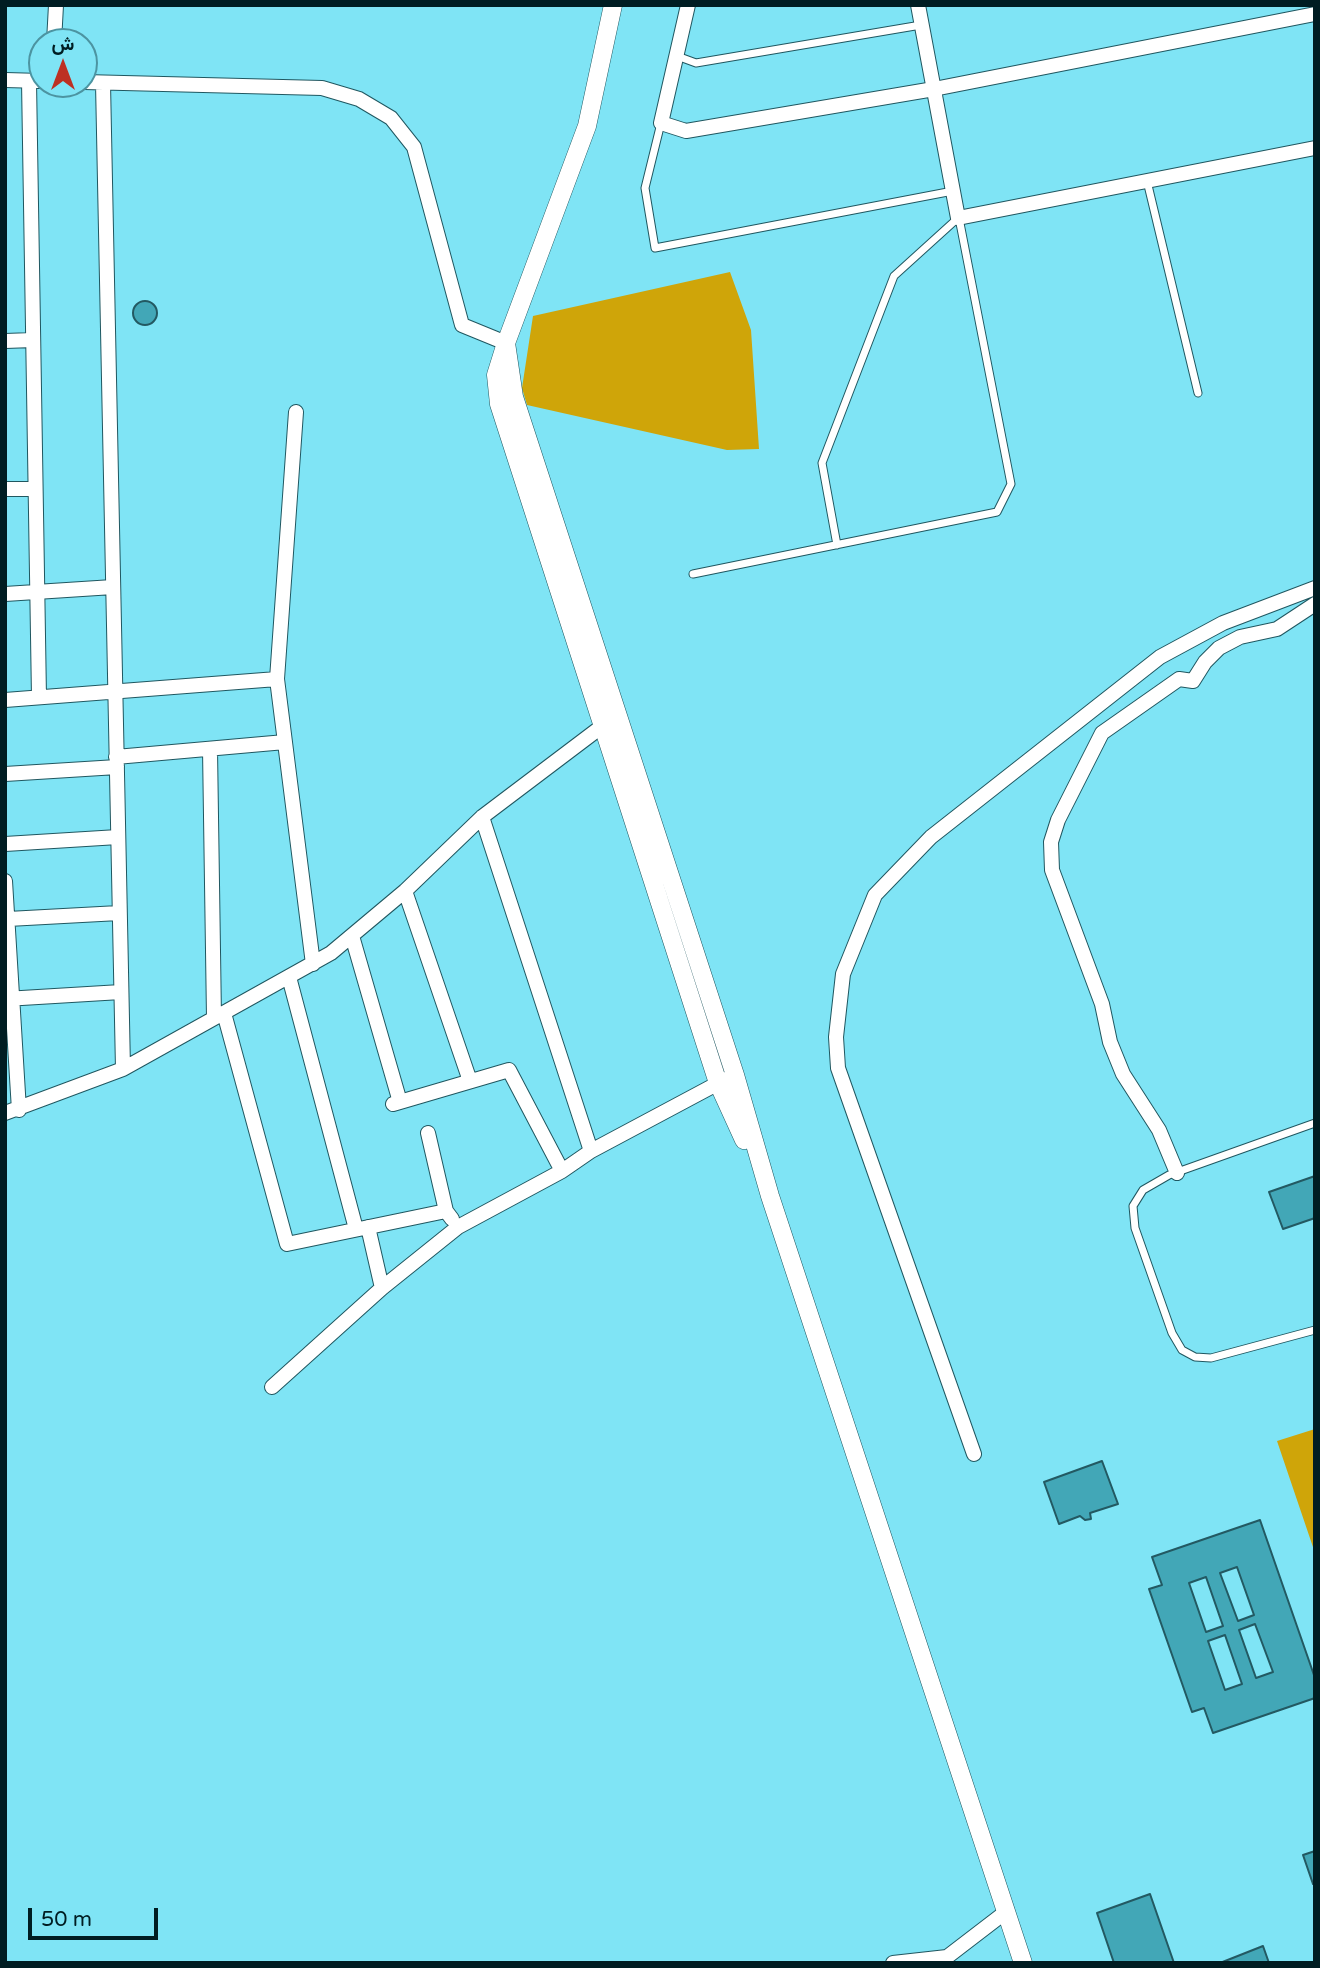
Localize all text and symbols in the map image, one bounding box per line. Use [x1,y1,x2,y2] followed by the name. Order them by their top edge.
[28,28,98,98] north arrow
[52,33,74,55] text: ش
[32,1895,161,1939] scale bar
[41,1907,92,1932] text: 50 m

